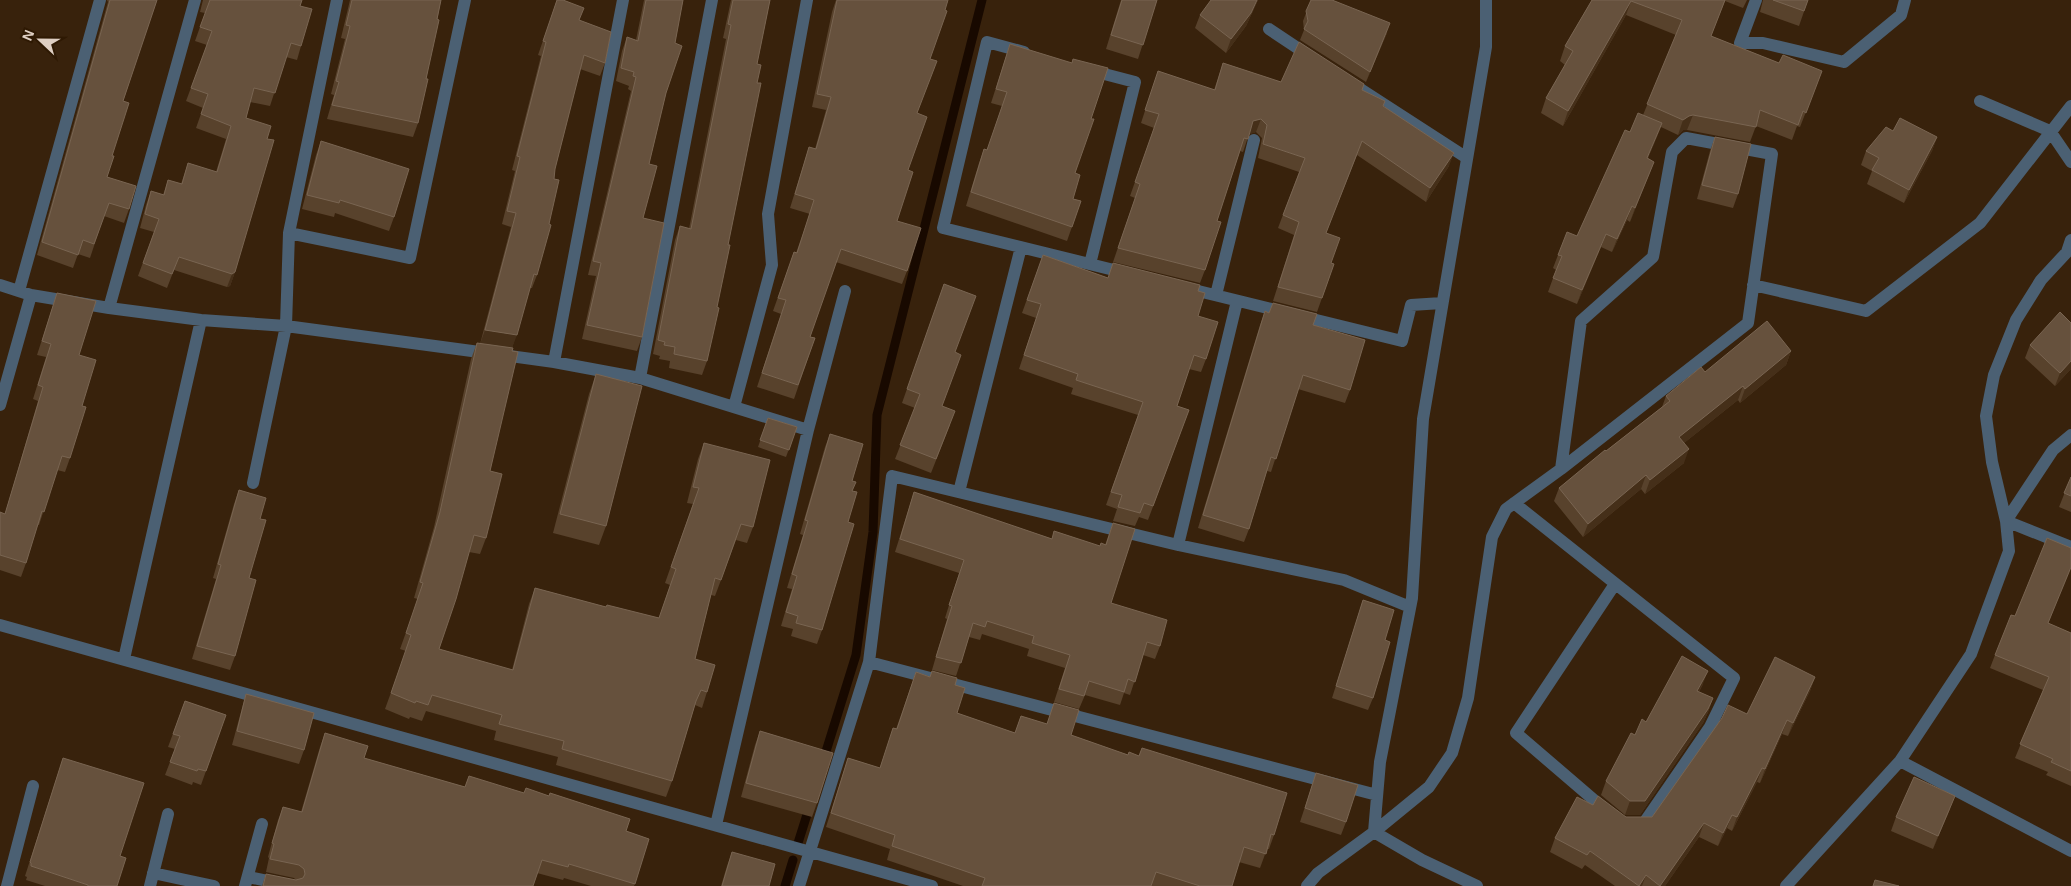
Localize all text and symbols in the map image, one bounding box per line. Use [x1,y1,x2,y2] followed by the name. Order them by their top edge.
[15,15,65,65] north arrow
[19,27,37,43] text: N

